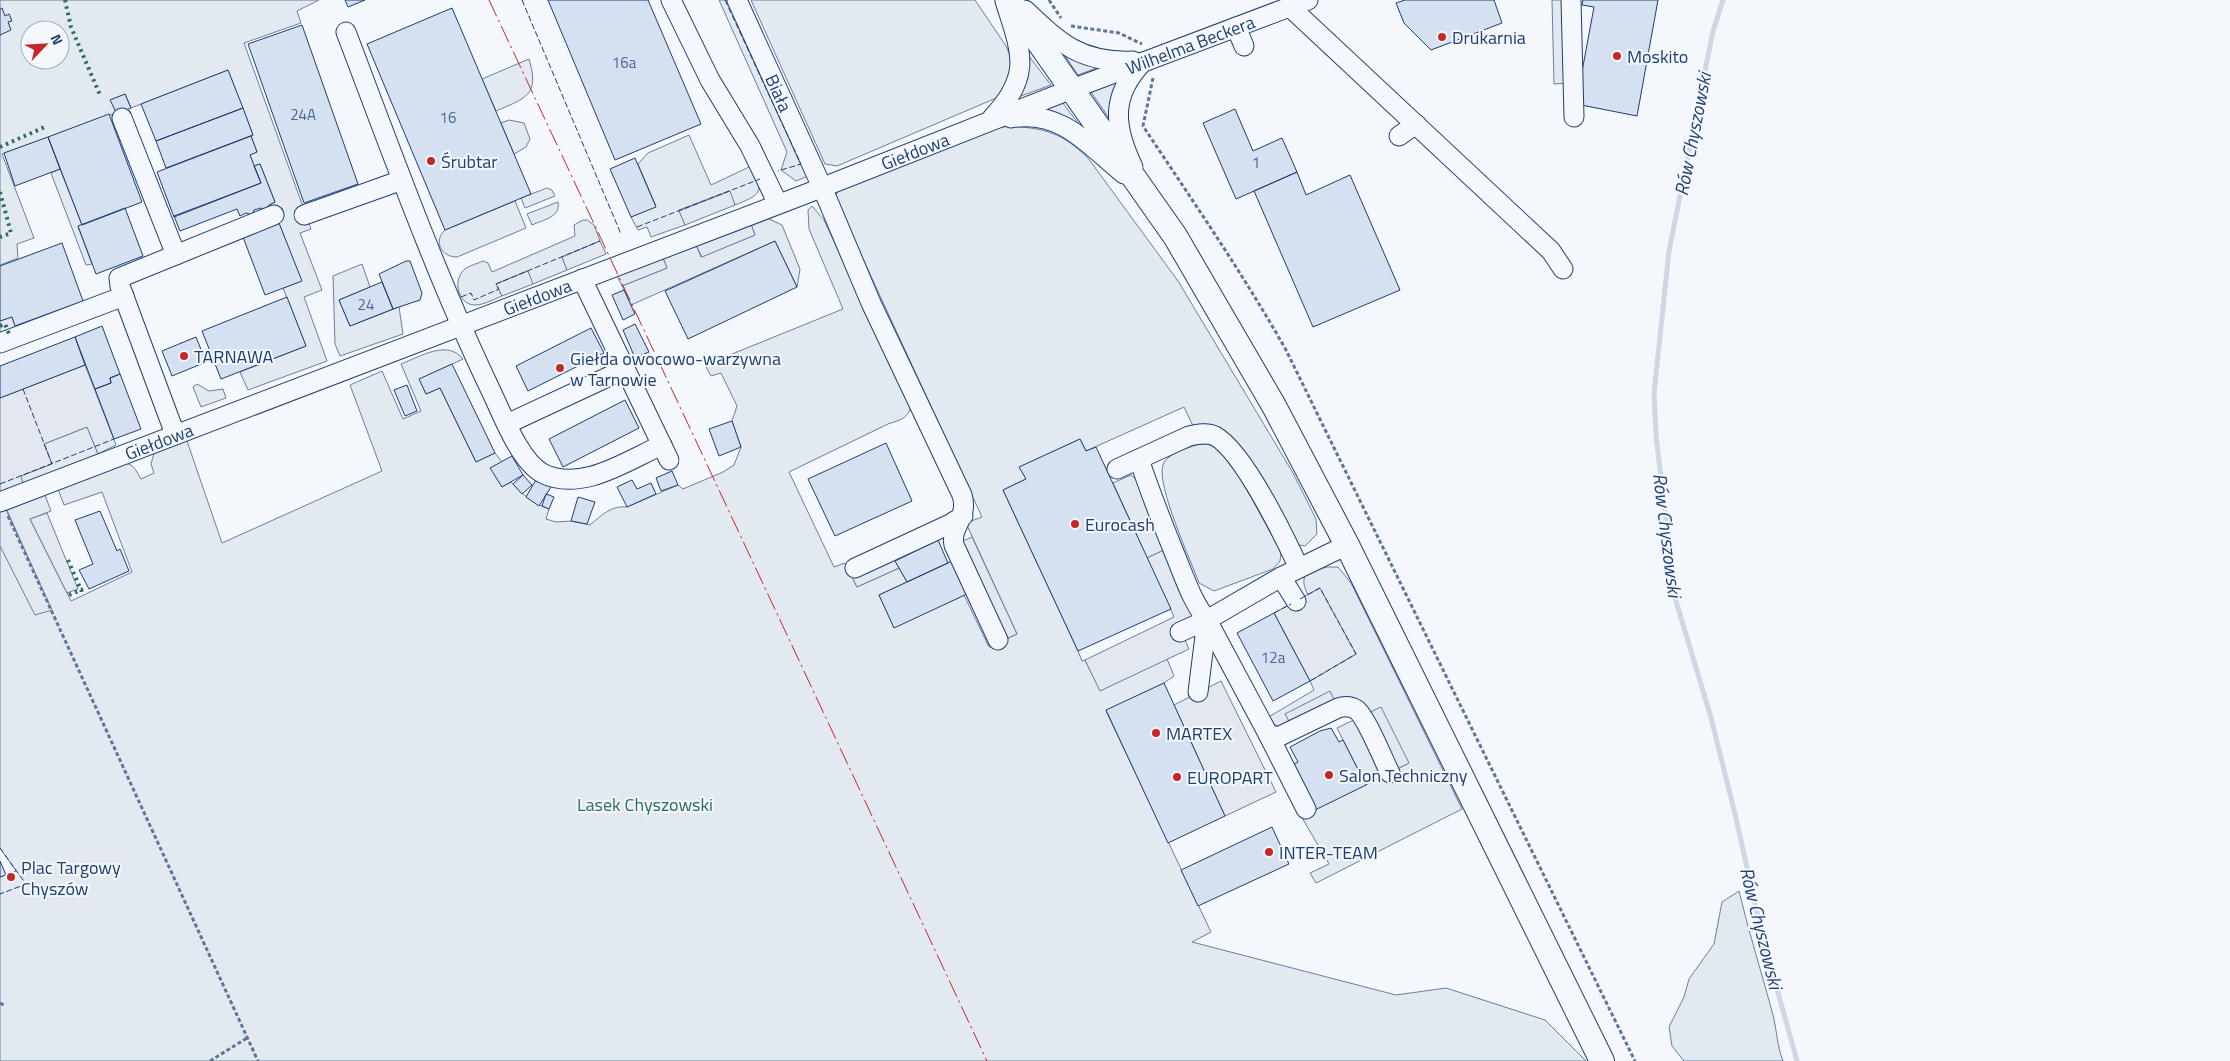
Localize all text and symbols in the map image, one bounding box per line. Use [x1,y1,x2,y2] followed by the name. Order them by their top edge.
[1122,8,1258,81] street label: Wilhelma Beckera
[20,20,70,70] north arrow
[1452,24,1526,51] place label: Drukarnia
[46,30,69,48] text: N
[1436,31,1448,43] marker: Drukarnia
[1627,43,1688,70] place label: Moskito
[1611,50,1623,62] marker: Moskito
[612,51,637,74] house number: 16a
[1666,68,1719,198] water label: Rów Chyszowski
[759,70,800,116] street label: Biała
[290,103,316,126] house number: 24A
[440,106,456,129] house number: 16
[877,125,953,177] street label: Giełdowa
[441,148,498,175] place label: Śrubtar
[1252,151,1260,174] house number: 1
[425,155,437,167] marker: Śrubtar
[499,271,575,322] street label: Giełdowa
[358,293,374,316] house number: 24
[194,343,273,370] place label: TARNAWA
[570,345,781,393] place label: Giełda owocowo-warzywna w Tarnowie
[178,350,190,362] marker: TARNAWA
[554,362,566,374] marker: Giełda owocowo-warzywna w Tarnowie
[121,416,197,467] street label: Giełdowa
[1646,471,1690,601] water label: Rów Chyszowski
[1085,511,1155,538] place label: Eurocash
[1069,518,1081,530] marker: Eurocash
[1261,646,1286,669] house number: 12a
[1166,720,1232,747] place label: MARTEX
[1150,727,1162,739] marker: MARTEX
[1339,762,1468,789] place label: Salon Techniczny
[1187,764,1273,791] place label: EUROPART
[1323,769,1335,781] marker: Salon Techniczny
[1171,771,1183,783] marker: EUROPART
[577,791,713,818] park label: Lasek Chyszowski
[1279,839,1378,866] place label: INTER-TEAM
[1263,846,1275,858] marker: INTER-TEAM
[21,854,121,902] place label: Plac Targowy Chyszów
[1733,864,1792,994] water label: Rów Chyszowski
[5,871,17,883] marker: Plac Targowy Chyszów

